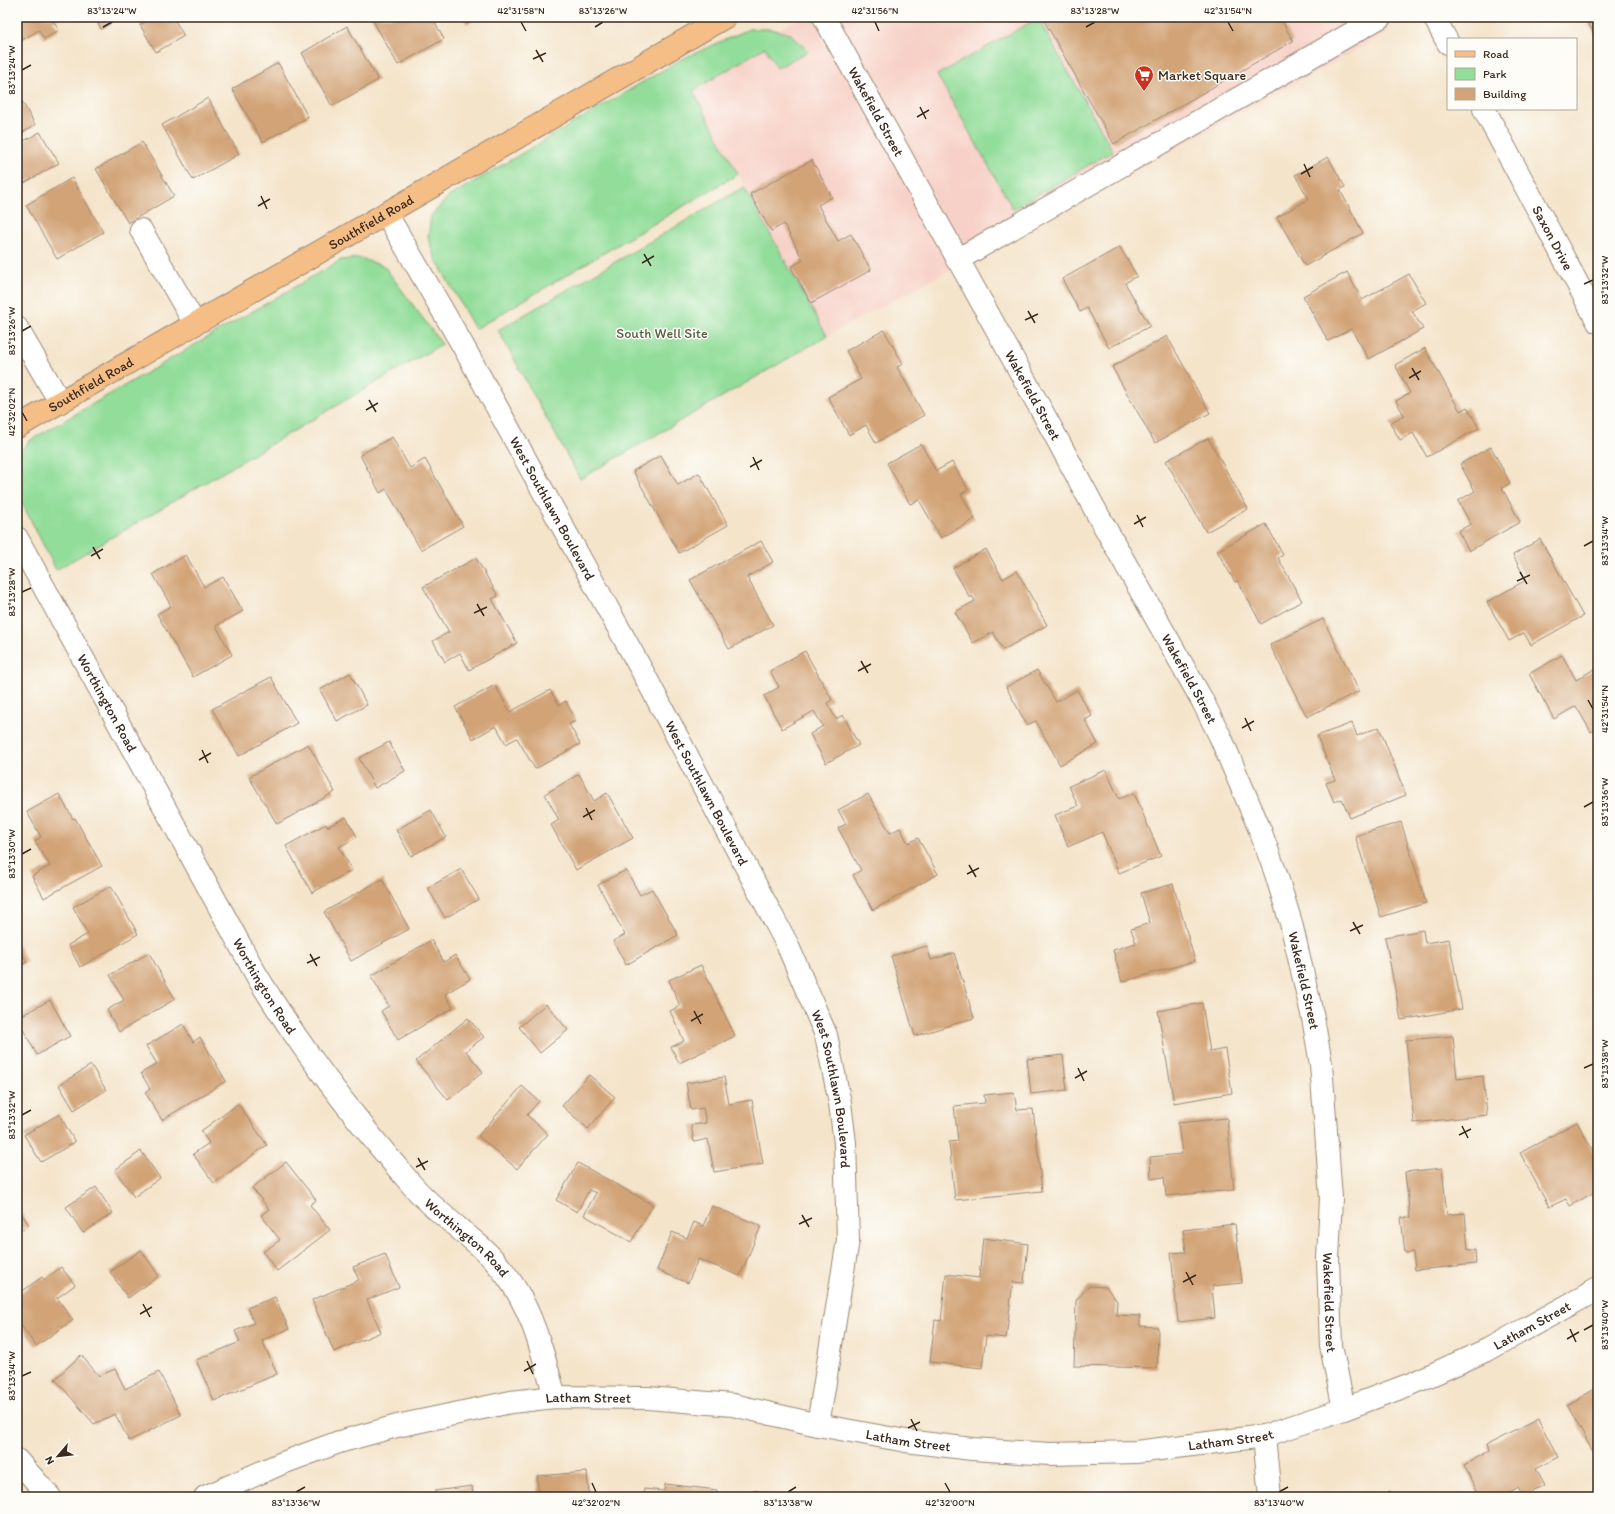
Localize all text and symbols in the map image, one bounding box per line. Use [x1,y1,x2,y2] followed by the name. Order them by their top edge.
[87,4,137,17] text: 83°13'24"W
[497,4,545,17] text: 42°31'58"N
[579,4,628,17] text: 83°13'26"W
[851,4,899,17] text: 42°31'56"N
[1071,4,1120,17] text: 83°13'28"W
[1204,4,1252,17] text: 42°31'54"N
[1447,38,1577,110] legend
[5,45,18,95] text: 83°13'24"W
[1483,47,1509,61] text: Road
[845,64,908,159] street label: Wakefield Street
[1133,64,1155,92] supermarket icon: Market Square
[1158,67,1246,84] place label: Market Square
[1483,67,1507,81] text: Park
[1483,87,1527,101] text: Building
[325,190,417,253] street label: Southfield Road
[1529,202,1577,273] street label: Saxon Drive
[1598,255,1611,304] text: 83°13'32"W
[5,306,18,355] text: 83°13'26"W
[616,325,708,342] park label: South Well Site
[1001,347,1065,443] street label: Wakefield Street
[45,353,137,416] street label: Southfield Road
[5,387,18,436] text: 42°32'02"N
[506,433,599,583] street label: West Southlawn Boulevard
[1598,516,1611,566] text: 83°13'34"W
[5,567,18,616] text: 83°13'28"W
[1158,631,1221,727] street label: Wakefield Street
[74,651,141,755] street label: Worthington Road
[1598,685,1611,733] text: 42°31'54"N
[662,718,753,869] street label: West Southlawn Boulevard
[1598,777,1611,826] text: 83°13'36"W
[5,829,18,879] text: 83°13'30"W
[1285,930,1323,1031] street label: Wakefield Street
[229,935,300,1038] street label: Worthington Road
[808,1007,854,1169] street label: West Southlawn Boulevard
[1598,1039,1611,1088] text: 83°13'38"W
[5,1090,18,1139] text: 83°13'32"W
[421,1194,513,1281] street label: Worthington Road
[1319,1252,1341,1354] street label: Wakefield Street
[1490,1297,1574,1353] street label: Latham Street
[1598,1299,1611,1350] text: 83°13'40"W
[5,1351,18,1401] text: 83°13'34"W
[544,1388,631,1407] street label: Latham Street
[864,1425,952,1455] street label: Latham Street
[1187,1425,1276,1454] street label: Latham Street
[38,1436,78,1476] north arrow
[42,1454,57,1467] text: N
[272,1496,321,1509] text: 83°13'36"W
[572,1496,621,1509] text: 42°32'02"N
[764,1496,813,1509] text: 83°13'38"W
[925,1496,975,1509] text: 42°32'00"N
[1254,1496,1305,1509] text: 83°13'40"W

